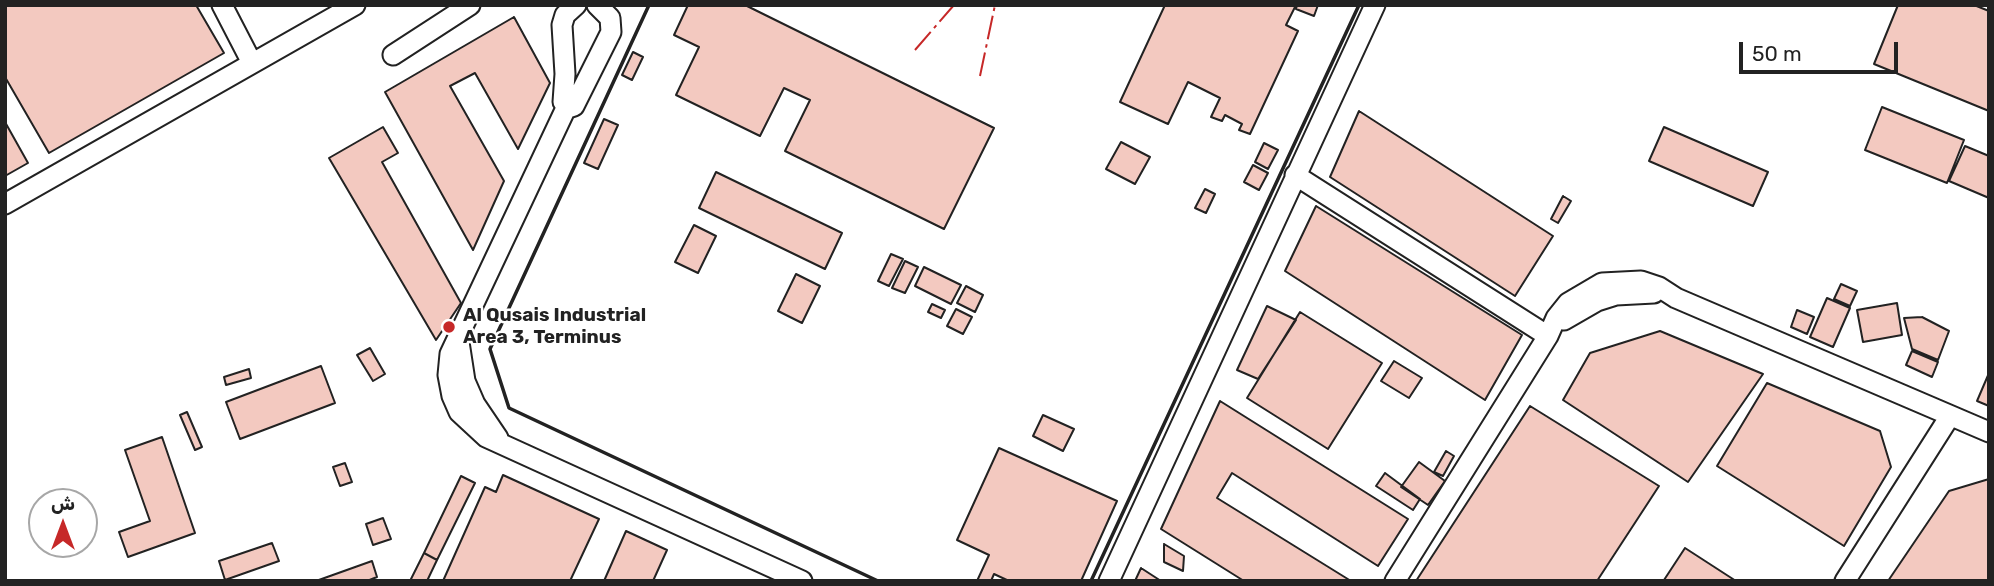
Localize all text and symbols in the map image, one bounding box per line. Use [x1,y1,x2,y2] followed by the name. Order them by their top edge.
[1742,28,1901,72] scale bar
[1752,41,1802,66] text: 50 m
[463,305,646,349] place label: Al Qusais Industrial Area 3, Terminus
[441,319,457,335] marker: Al Qusais Industrial Area 3, Terminus
[28,488,98,558] north arrow
[51,492,75,515] text: ش

